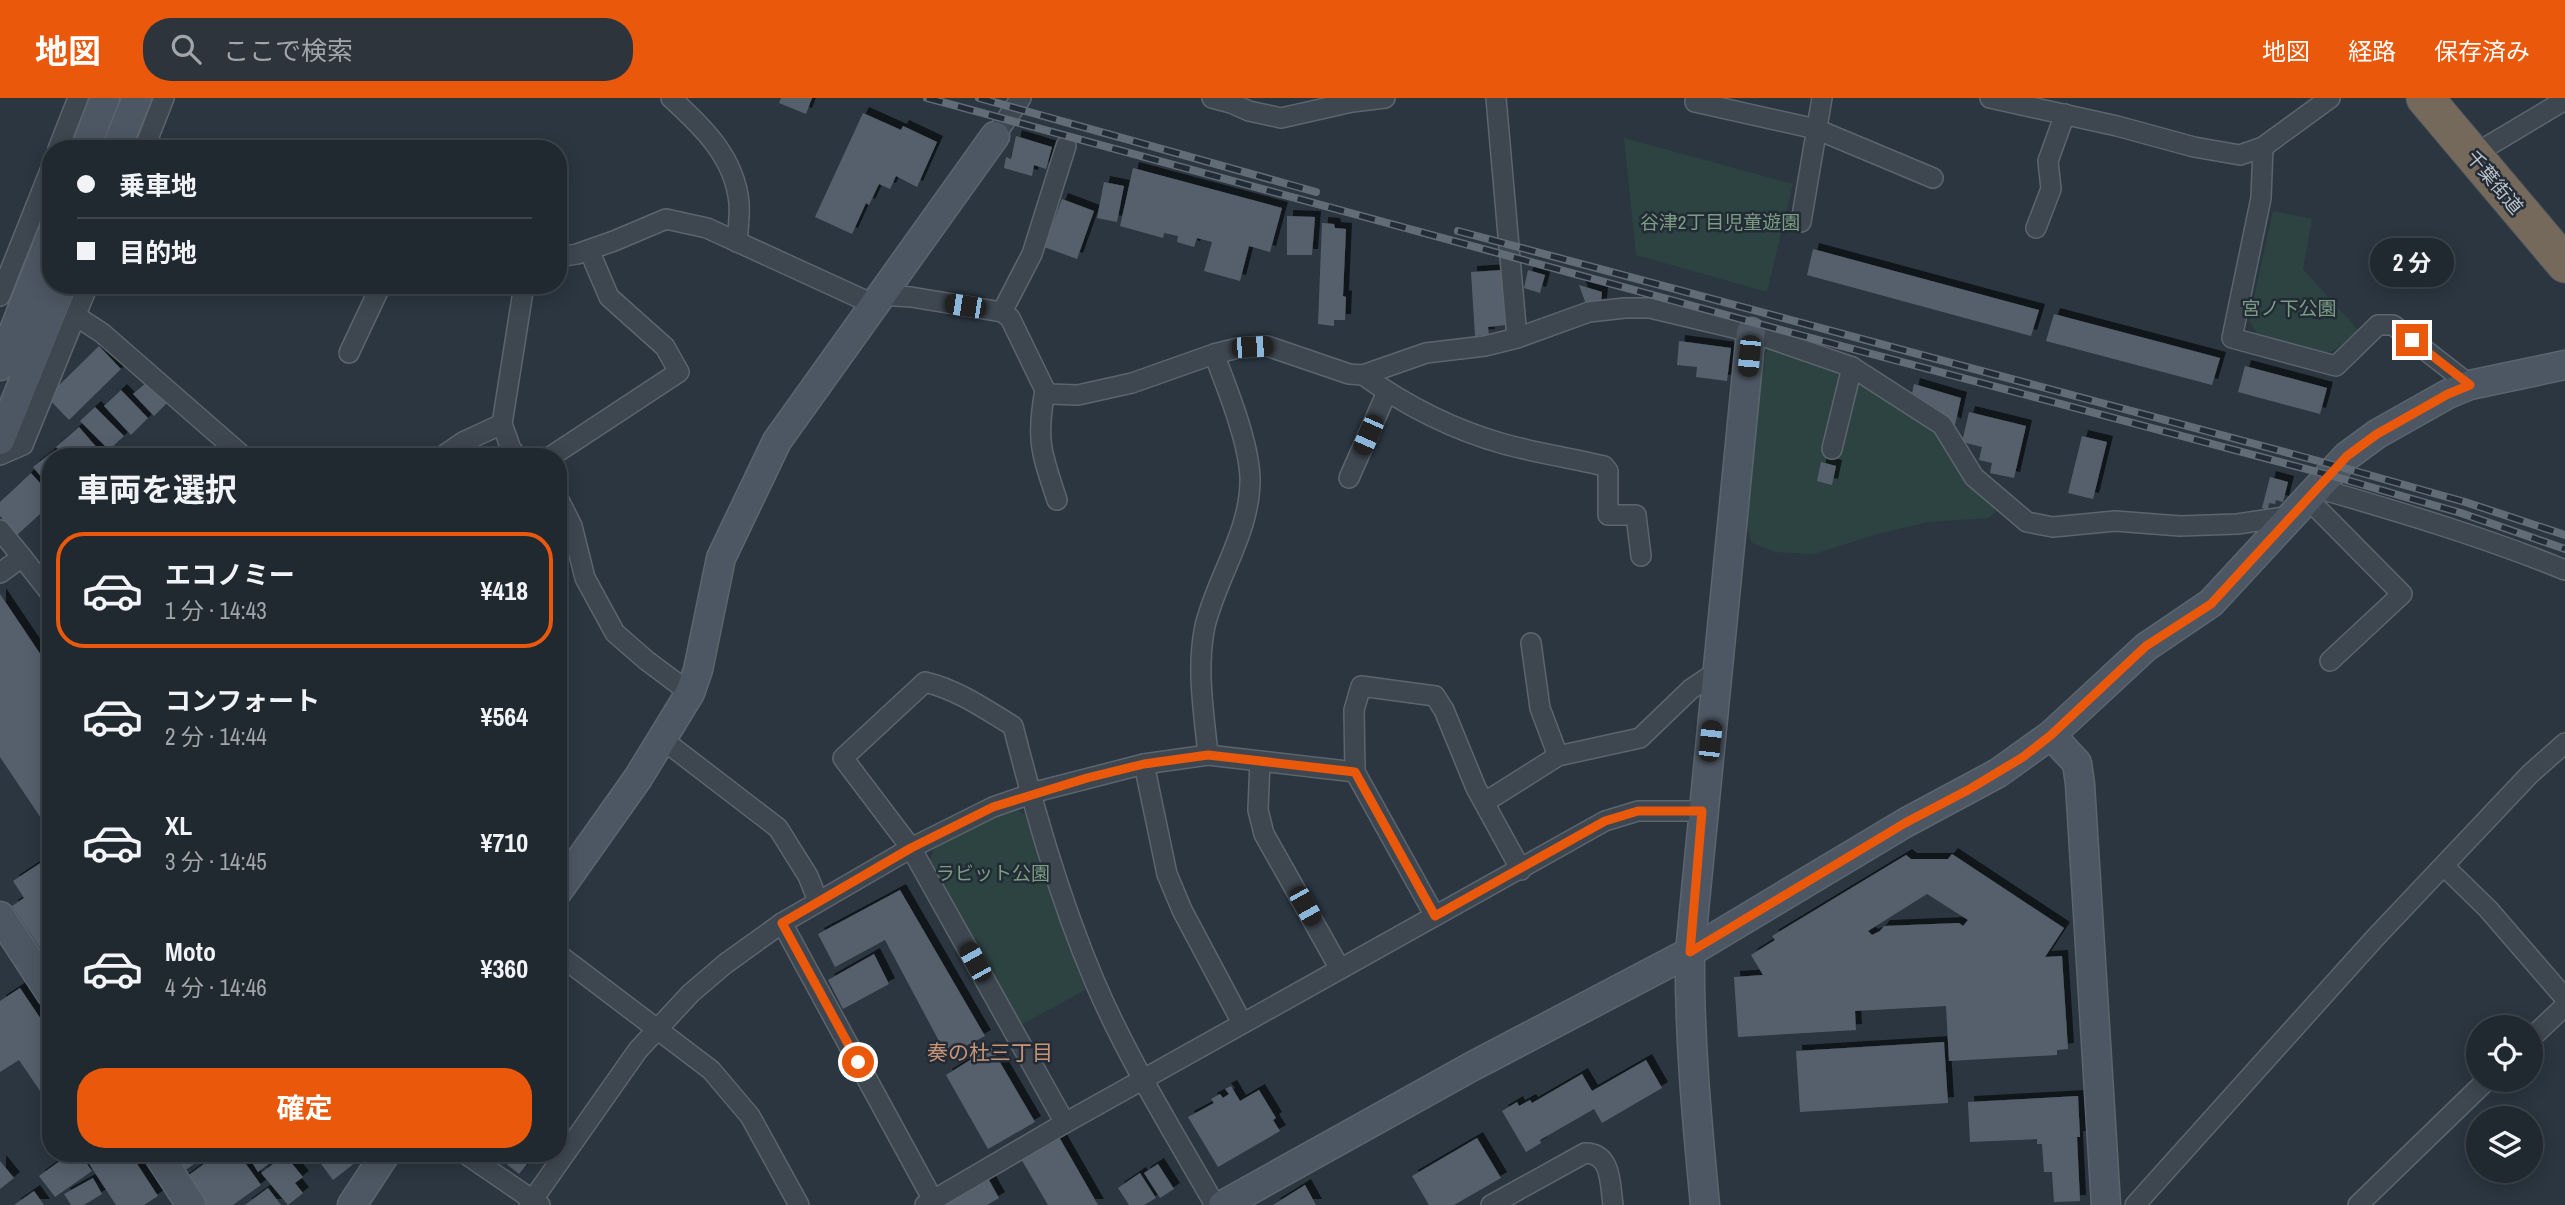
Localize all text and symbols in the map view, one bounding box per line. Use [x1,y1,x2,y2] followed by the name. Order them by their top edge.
[143,18,633,81] search box
[35,29,101,73] text: 地図
[167,30,205,68] icon: search
[223,33,353,68] text: ここで検索
[2262,35,2310,67] text: 地図
[2348,35,2396,67] text: 経路
[2434,35,2530,67] text: 保存済み
[2461,145,2529,219] street label: 千葉街道
[119,168,197,203] text: 乗車地
[1640,209,1800,235] park label: 谷津2丁目児童遊園
[119,235,197,270] text: 目的地
[2370,238,2454,288] callout: 2 分
[2393,247,2431,278] text: 2 分
[943,292,988,320] car
[2241,295,2337,321] park label: 宮ノ下公園
[2396,324,2428,356] route end
[1737,334,1762,378] car
[1231,335,1274,359] car
[1350,412,1387,458] car
[77,468,237,511] text: 車両を選択
[165,557,295,592] text: エコノミー
[81,559,144,622] icon: car
[481,573,528,608] text: ¥418
[165,595,267,626] text: 1 分 · 14:43
[165,683,320,718] text: コンフォート
[81,685,144,748] icon: car
[481,699,528,734] text: ¥564
[1698,719,1723,763] car
[165,721,267,752] text: 2 分 · 14:44
[165,808,192,843] text: XL
[81,811,144,874] icon: car
[481,825,528,860] text: ¥710
[165,846,267,877] text: 3 分 · 14:45
[936,860,1050,886] park label: ラビット公園
[1286,883,1325,929] car
[165,934,216,969] text: Moto
[81,937,144,1000] icon: car
[956,939,995,985] car
[481,951,528,986] text: ¥360
[165,972,267,1003] text: 4 分 · 14:46
[2466,1015,2543,1183] map controls
[2466,1015,2543,1092] button: locate
[927,1038,1053,1067] district label: 奏の杜三丁目
[842,1046,874,1078] route start
[77,1068,532,1148] button: 確定
[2466,1106,2543,1183] button: layers

